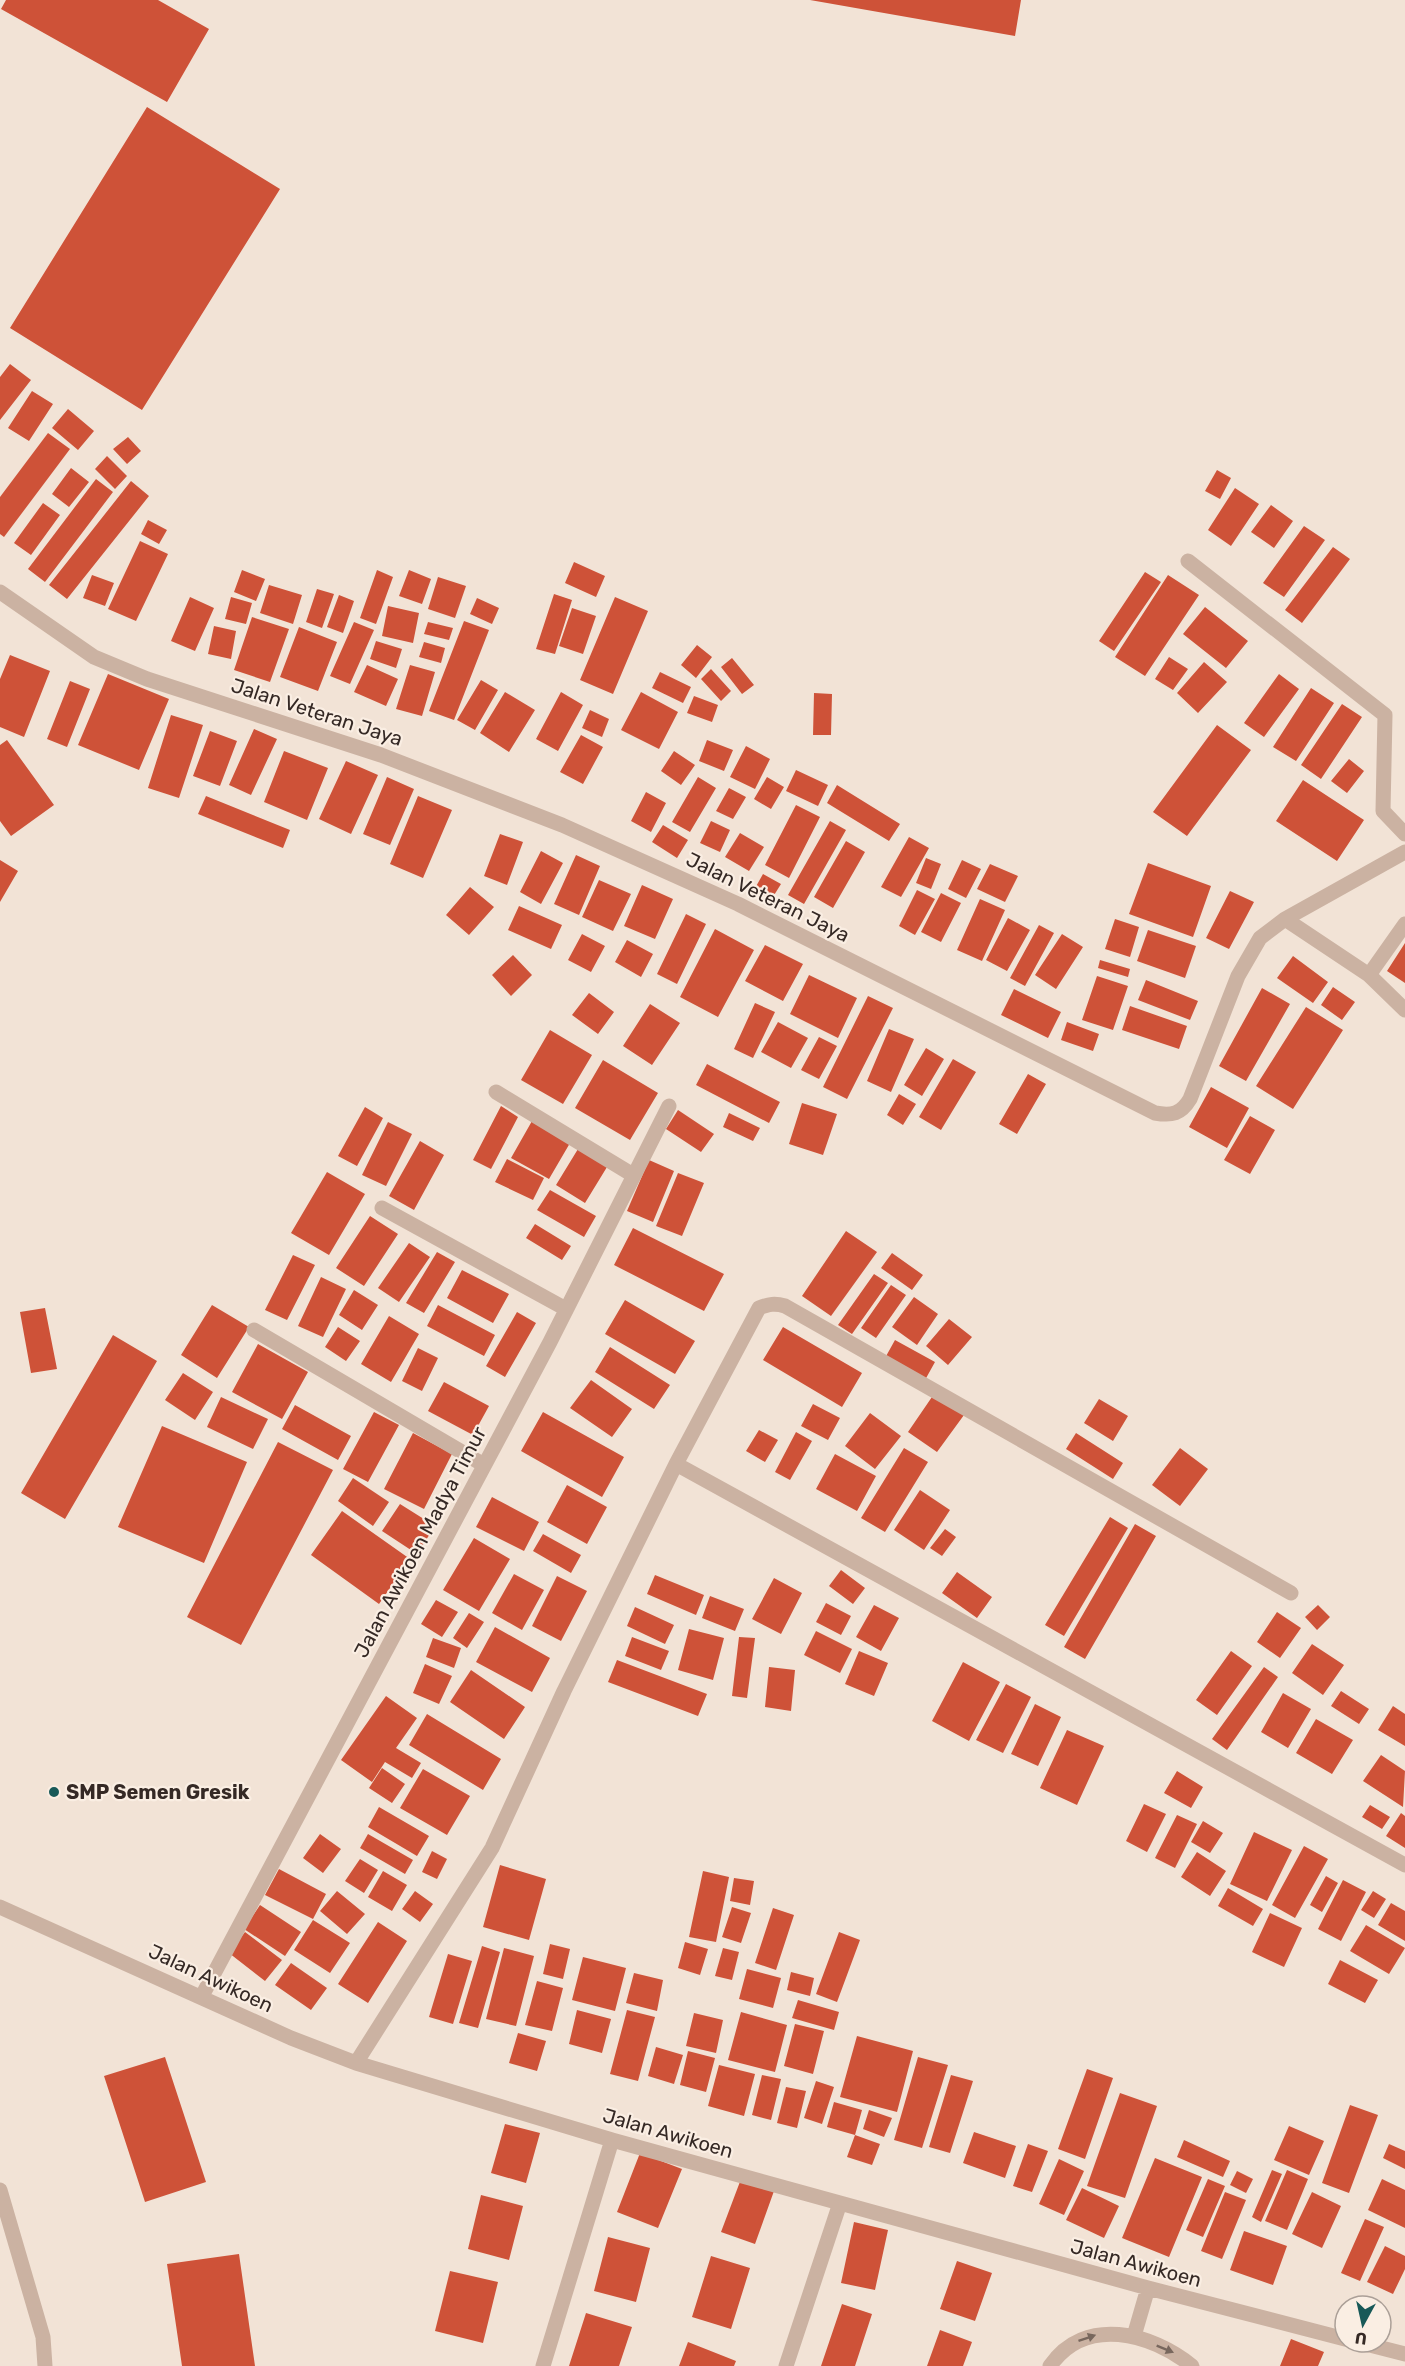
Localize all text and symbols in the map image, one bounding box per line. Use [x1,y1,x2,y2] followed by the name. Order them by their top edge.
[228,673,406,751] street label: Jalan Veteran Jaya
[682,847,854,947] street label: Jalan Veteran Jaya
[349,1422,491,1662] street label: Jalan Awikoen Madya Timur
[66,1780,250,1804] place label: SMP Semen Gresik
[47,1785,61,1799] marker: SMP Semen Gresik
[145,1939,277,2017] street label: Jalan Awikoen
[600,2103,736,2163] street label: Jalan Awikoen
[1068,2234,1204,2292] street label: Jalan Awikoen
[1333,2294,1393,2354] north arrow
[1354,2328,1368,2349] text: U
[1079,2332,1097,2342] one-way arrow
[1156,2345,1174,2354] one-way arrow

